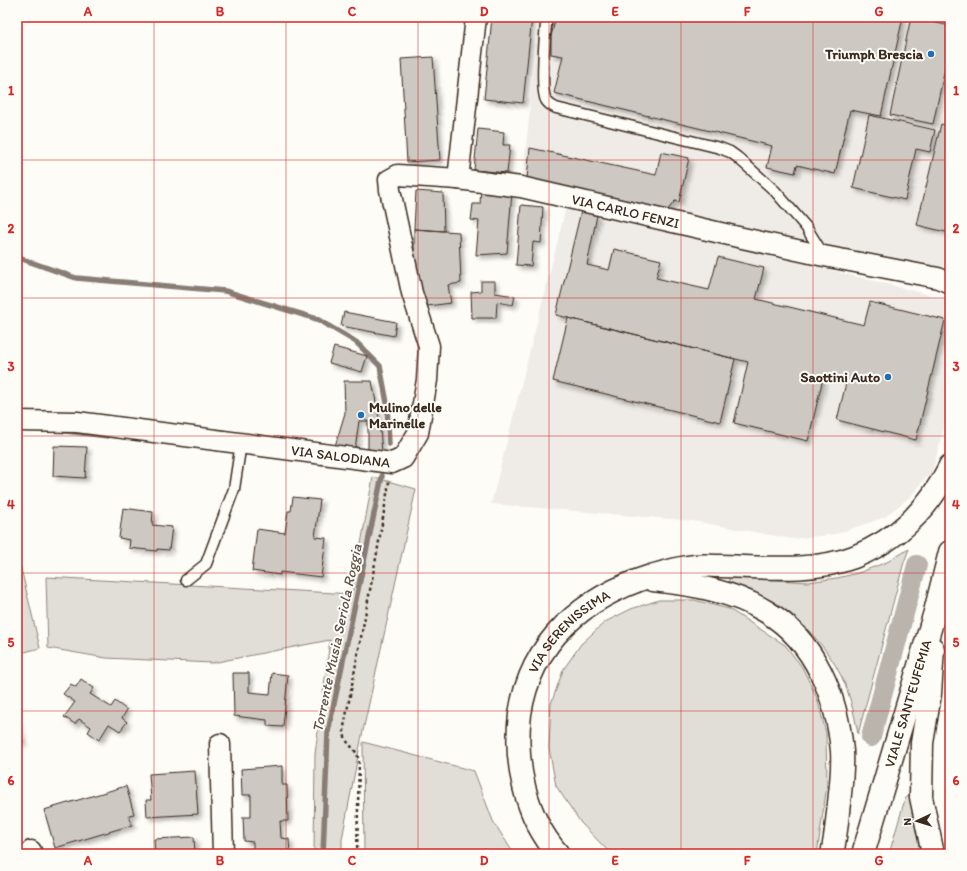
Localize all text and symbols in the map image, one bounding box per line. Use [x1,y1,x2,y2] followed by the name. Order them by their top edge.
[83,4,93,19] text: A
[216,4,225,19] text: B
[348,4,357,19] text: C
[480,4,489,19] text: D
[611,4,619,19] text: E
[744,4,751,19] text: F
[875,4,884,19] text: G
[824,46,924,63] place label: Triumph Brescia
[926,49,936,59] marker: Triumph Brescia
[8,83,14,98] text: 1
[953,83,959,98] text: 1
[570,190,681,232] street label: VIA CARLO FENZI
[8,221,15,236] text: 2
[953,221,960,236] text: 2
[7,359,15,374] text: 3
[952,359,960,374] text: 3
[801,369,880,386] place label: Saottini Auto
[883,372,893,382] marker: Saottini Auto
[369,399,442,432] place label: Mulino delle Marinelle
[356,410,366,420] marker: Mulino delle Marinelle
[290,441,391,471] street label: VIA SALODIANA
[7,497,15,512] text: 4
[952,497,960,512] text: 4
[308,542,366,734] water label: Torrente Musia Seriola Roggia
[524,586,613,676] street label: VIA SERENISSIMA
[8,635,15,650] text: 5
[953,635,960,650] text: 5
[881,637,935,770] street label: VIALE SANT'EUFEMIA
[8,773,15,788] text: 6
[953,773,960,788] text: 6
[897,801,937,841] north arrow
[901,817,914,826] text: N
[83,853,93,868] text: A
[216,853,225,868] text: B
[348,853,357,868] text: C
[480,853,489,868] text: D
[611,853,619,868] text: E
[744,853,751,868] text: F
[875,853,884,868] text: G

